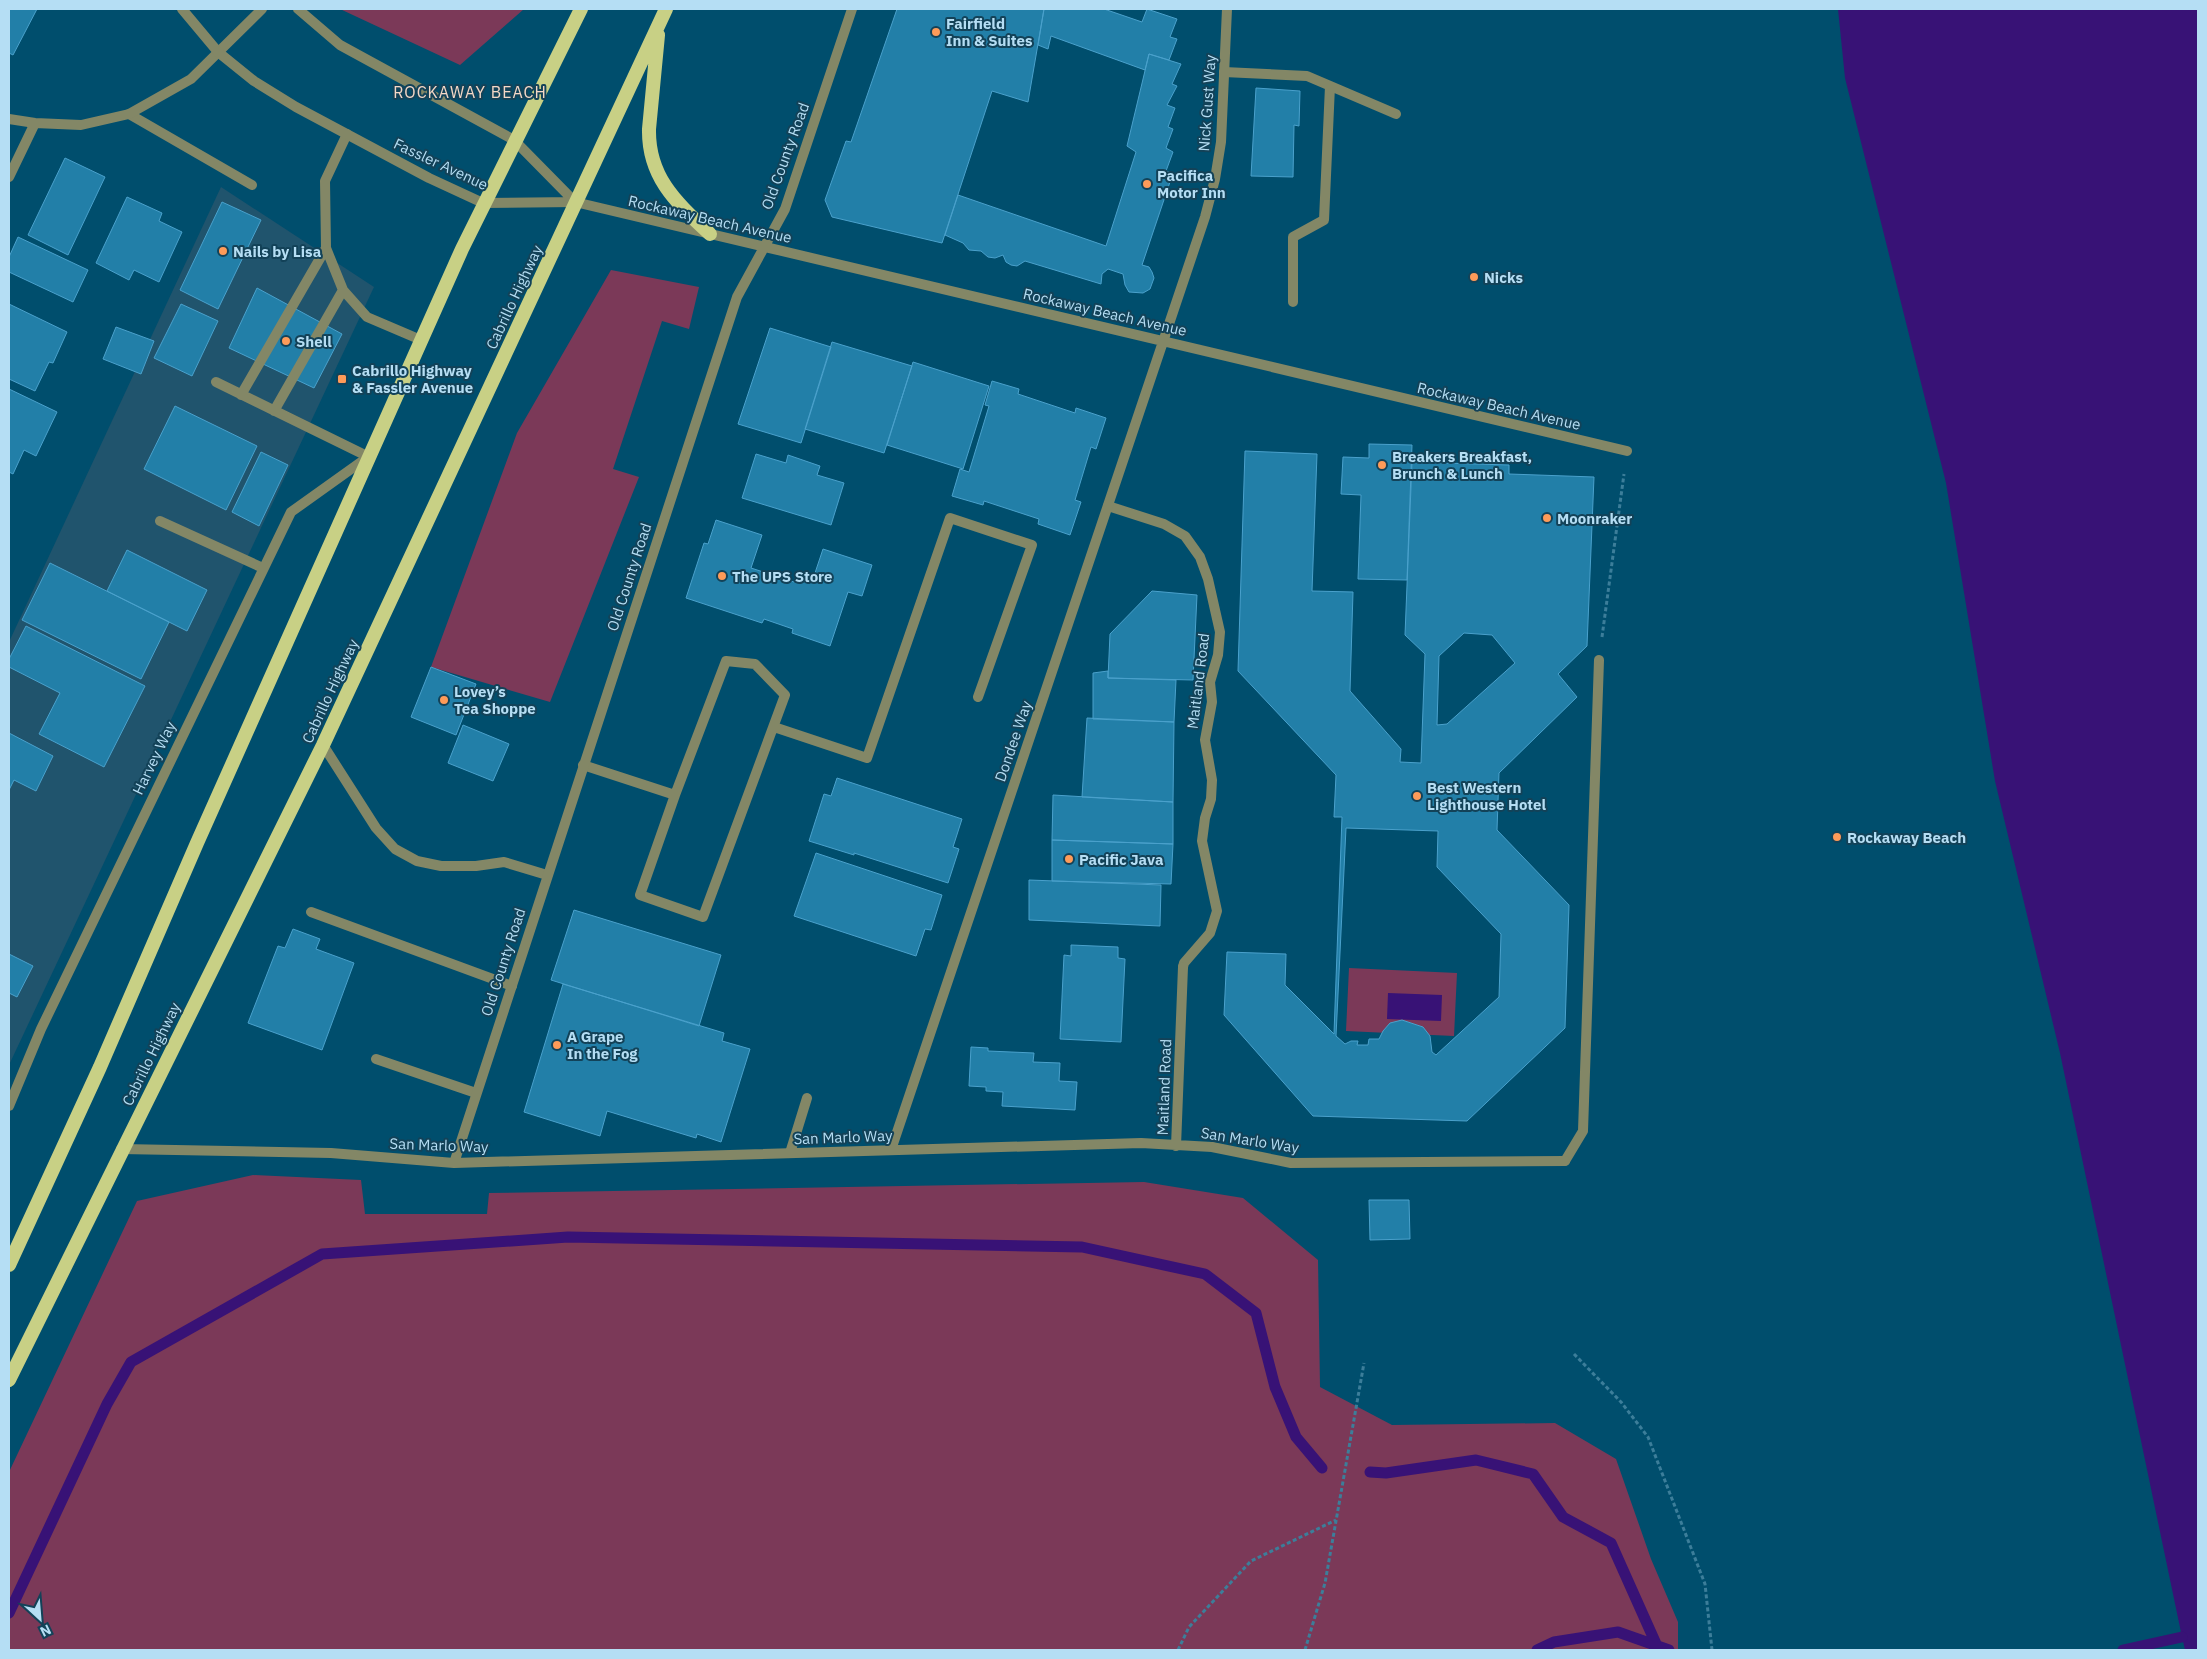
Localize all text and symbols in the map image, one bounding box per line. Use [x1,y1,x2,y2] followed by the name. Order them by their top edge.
[946,14,1033,50] place label: Fairfield Inn & Suites
[930,26,942,38] marker: Fairfield Inn & Suites
[1194,53,1220,152] street label: Nick Gust Way
[393,82,547,102] district label: ROCKAWAY BEACH
[757,100,813,212] street label: Old County Road
[391,134,491,194] street label: Fassler Avenue
[1157,166,1226,202] place label: Pacifica Motor Inn
[1141,178,1153,190] marker: Pacifica Motor Inn
[626,191,794,247] street label: Rockaway Beach Avenue
[482,241,547,352] street label: Cabrillo Highway
[233,242,322,261] place label: Nails by Lisa
[217,245,229,257] marker: Nails by Lisa
[1484,268,1523,287] place label: Nicks
[1468,271,1480,283] marker: Nicks
[1021,284,1189,340] street label: Rockaway Beach Avenue
[296,332,332,351] place label: Shell
[280,335,292,347] marker: Shell
[352,361,473,397] place label: Cabrillo Highway & Fassler Avenue
[336,373,348,385] marker: Cabrillo Highway & Fassler Avenue
[1415,378,1583,434] street label: Rockaway Beach Avenue
[1392,447,1532,483] place label: Breakers Breakfast, Brunch & Lunch
[1376,459,1388,471] marker: Breakers Breakfast, Brunch & Lunch
[1557,509,1632,528] place label: Moonraker
[1541,512,1553,524] marker: Moonraker
[603,521,655,633] street label: Old County Road
[732,567,833,586] place label: The UPS Store
[716,570,728,582] marker: The UPS Store
[1183,632,1213,730] street label: Maitland Road
[298,635,363,746] street label: Cabrillo Highway
[454,682,536,718] place label: Lovey’s Tea Shoppe
[438,694,450,706] marker: Lovey’s Tea Shoppe
[990,698,1036,784] street label: Dondee Way
[128,718,180,798] street label: Harvey Way
[1427,778,1546,814] place label: Best Western Lighthouse Hotel
[1411,790,1423,802] marker: Best Western Lighthouse Hotel
[1847,828,1966,847] place label: Rockaway Beach
[1831,831,1843,843] marker: Rockaway Beach
[1079,850,1164,869] place label: Pacific Java
[1063,853,1075,865] marker: Pacific Java
[477,906,529,1018] street label: Old County Road
[118,999,184,1109] street label: Cabrillo Highway
[567,1027,638,1063] place label: A Grape In the Fog
[1153,1038,1175,1136] street label: Maitland Road
[551,1039,563,1051] marker: A Grape In the Fog
[1200,1123,1301,1157] street label: San Marlo Way
[793,1126,893,1148] street label: San Marlo Way
[389,1134,489,1156] street label: San Marlo Way
[15,1594,65,1644] north arrow
[37,1620,54,1641] text: N

